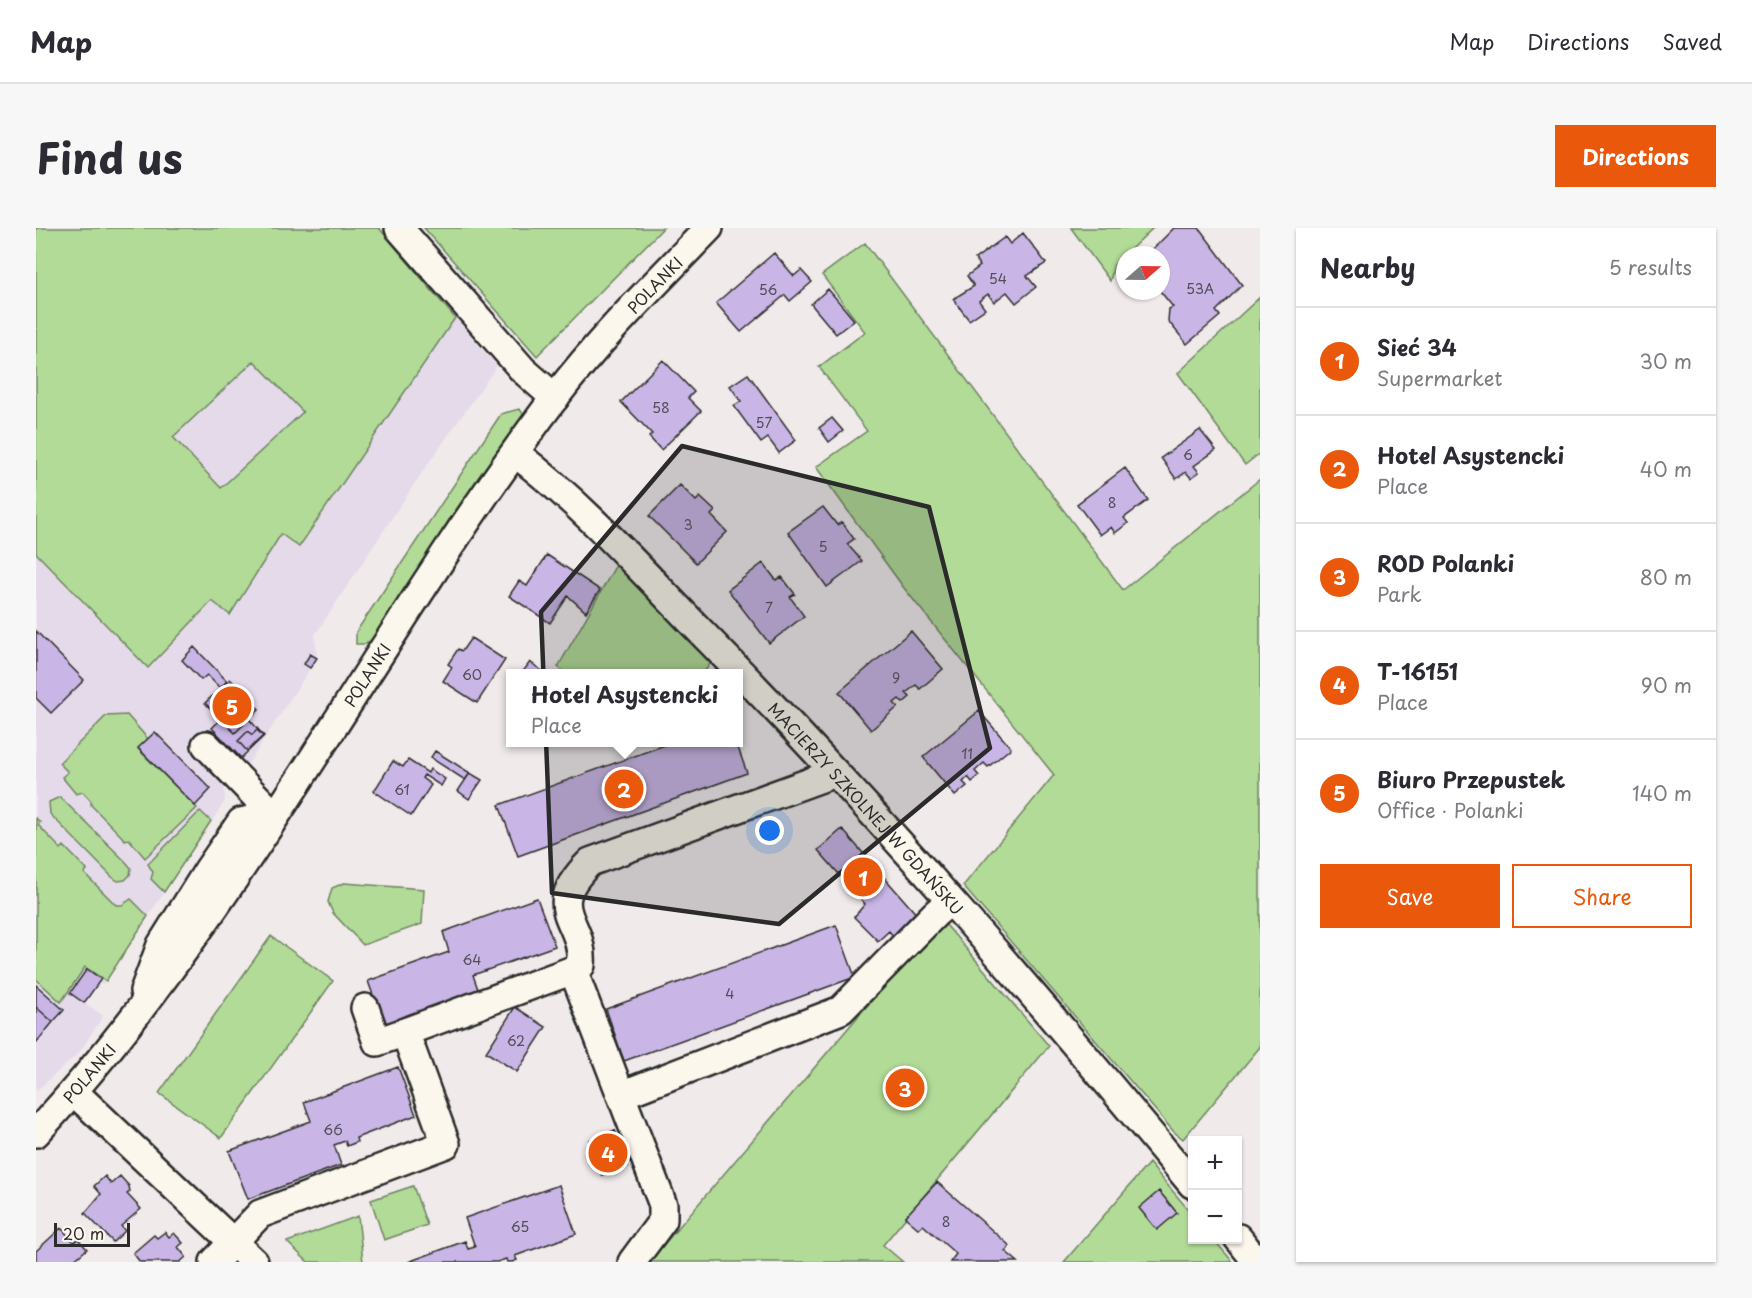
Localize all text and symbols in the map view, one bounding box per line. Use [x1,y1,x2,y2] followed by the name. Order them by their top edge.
[30,20,92,63] text: Map
[1449,25,1494,57] text: Map
[1527,25,1629,57] text: Directions
[1662,25,1722,57] text: Saved
[36,125,183,188] text: Find us
[1555,125,1716,187] button: Directions
[1116,246,1170,300] north arrow
[1320,248,1415,287] text: Nearby
[621,250,688,318] street label: POLANKI
[1609,252,1692,282] text: 5 results
[989,268,1007,289] house number: 54
[1186,278,1214,299] house number: 53A
[759,279,778,300] house number: 56
[1377,330,1457,363] text: Sieć 34
[1335,346,1344,376] text: 1
[1639,346,1692,376] text: 30 m
[1377,363,1503,393] text: Supermarket
[652,397,670,418] house number: 58
[756,412,772,433] house number: 57
[1377,438,1564,471] text: Hotel Asystencki
[1183,444,1193,465] house number: 6
[1332,454,1347,484] text: 2
[1640,454,1692,484] text: 40 m
[1377,471,1428,501] text: Place
[1108,492,1116,513] house number: 8
[683,514,693,535] house number: 3
[818,536,828,557] house number: 5
[1377,546,1514,579] text: ROD Polanki
[1333,562,1346,592] text: 3
[1640,562,1692,592] text: 80 m
[1377,579,1422,609] text: Park
[765,597,773,618] house number: 7
[337,638,396,711] street label: POLANKI
[1377,654,1458,687] text: T-16151
[462,664,482,685] house number: 60
[892,667,900,688] house number: 9
[506,669,743,747] popup
[1333,670,1346,700] text: 4
[1641,670,1692,700] text: 90 m
[531,677,718,710] text: Hotel Asystencki
[212,684,252,728] pin: 5
[1377,687,1428,717] text: Place
[763,697,970,920] street label: MACIERZY SZKOLNEJ W GDAŃSKU
[531,710,582,740] text: Place
[961,743,973,764] house number: 11
[1377,762,1565,795] text: Biuro Przepustek
[604,766,644,812] pin: 2
[1333,778,1346,808] text: 5
[1632,778,1692,808] text: 140 m
[394,779,410,800] house number: 61
[1377,795,1524,825] text: Office · Polanki
[755,816,784,845] your location
[844,854,882,900] pin: 1
[1320,864,1500,928] button: Save
[1512,864,1692,928] button: Share
[462,949,482,970] house number: 64
[725,983,735,1004] house number: 4
[507,1030,525,1051] house number: 62
[57,1038,121,1108] street label: POLANKI
[886,1066,924,1110] pin: 3
[323,1119,343,1140] house number: 66
[588,1130,628,1176] pin: 4
[1188,1136,1242,1244] map controls
[1188,1136,1242,1190] button: +
[1188,1190,1242,1244] button: −
[942,1211,950,1232] house number: 8
[511,1216,529,1237] house number: 65
[54,1220,130,1248] scale bar
[63,1221,104,1245] text: 20 m

